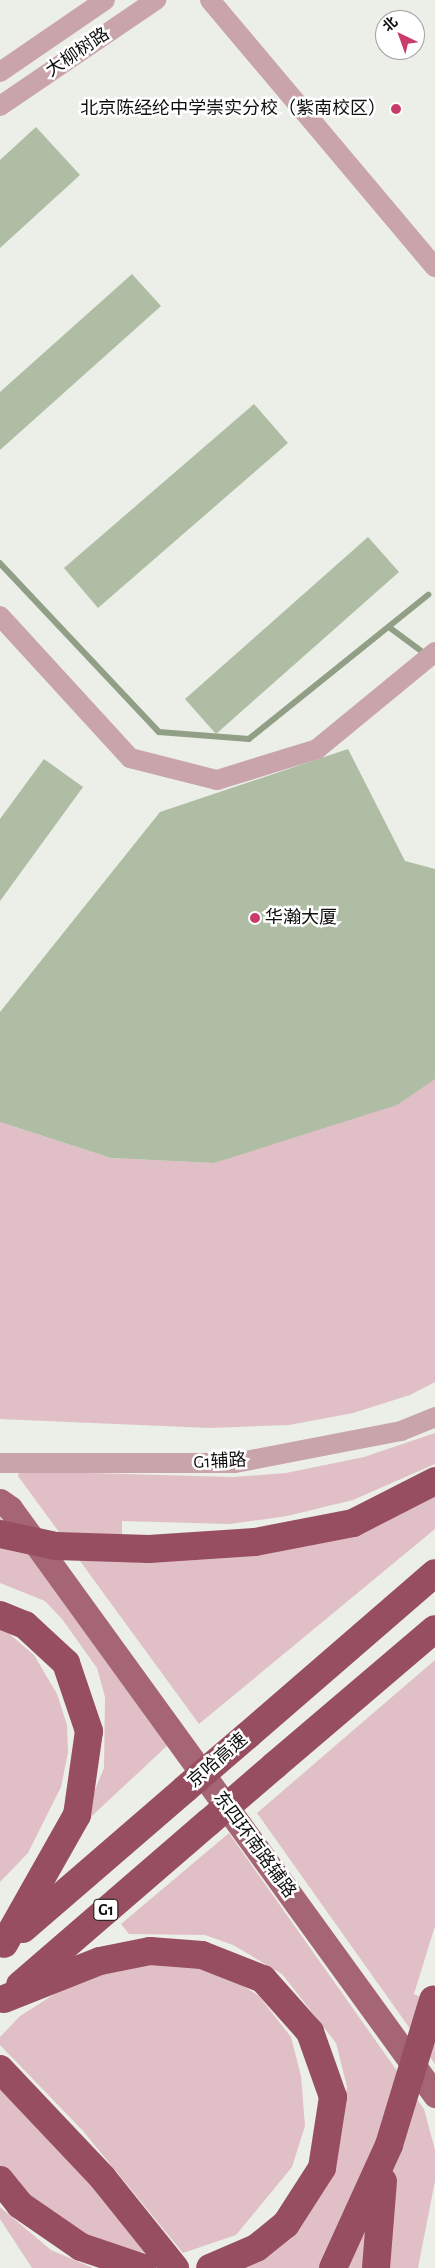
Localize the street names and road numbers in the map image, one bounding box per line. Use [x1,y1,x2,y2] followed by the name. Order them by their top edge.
[42,24,114,82] street label: 大柳树路
[193,1450,247,1474] street label: G1辅路
[184,1729,252,1793] street label: 京哈高速
[208,1788,300,1902] street label: 东四环南路辅路
[92,1896,120,1924] road number: G1

